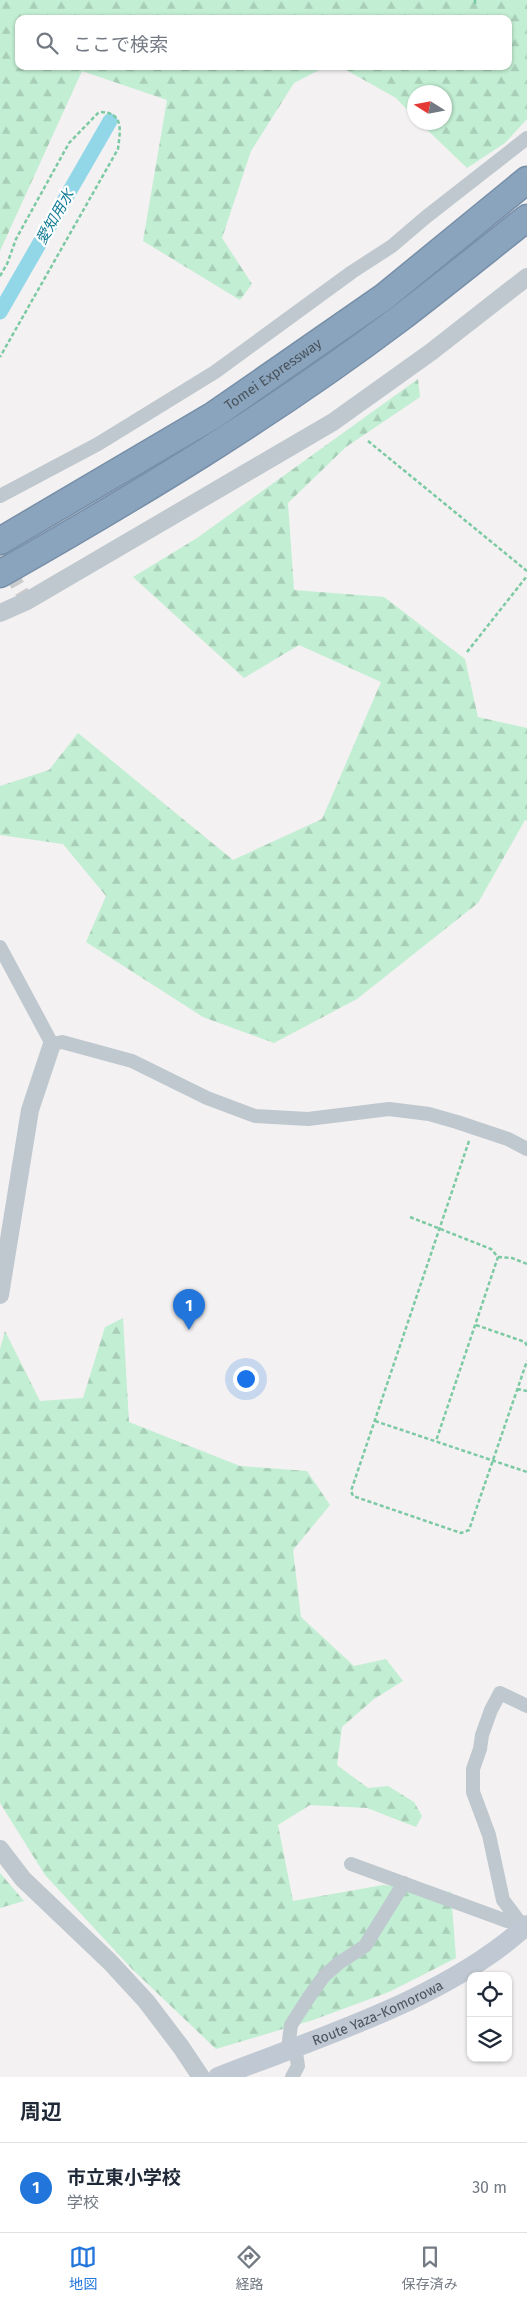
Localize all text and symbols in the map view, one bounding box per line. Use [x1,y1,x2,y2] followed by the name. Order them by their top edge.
[15,15,512,70] search box
[33,29,61,57] icon: search
[73,33,168,56] text: ここで検索
[407,85,452,130] north arrow
[32,185,79,247] water label: 愛知用水
[221,335,325,414] street label: Tomei Expressway
[173,1289,205,1330] pin: 1
[233,1366,259,1392] your location
[467,1972,512,2062] map controls
[467,1972,512,2017] button: locate
[310,1976,446,2049] street label: Route Yaza-Komorowa
[467,2017,512,2062] button: layers
[20,2099,62,2125] text: 周辺
[67,2166,181,2189] text: 市立東小学校
[32,2178,40,2197] text: 1
[472,2178,507,2197] text: 30 m
[67,2193,99,2212] text: 学校
[69,2243,97,2293] tab: 地図
[235,2243,263,2293] tab: 経路
[402,2243,458,2293] tab: 保存済み

